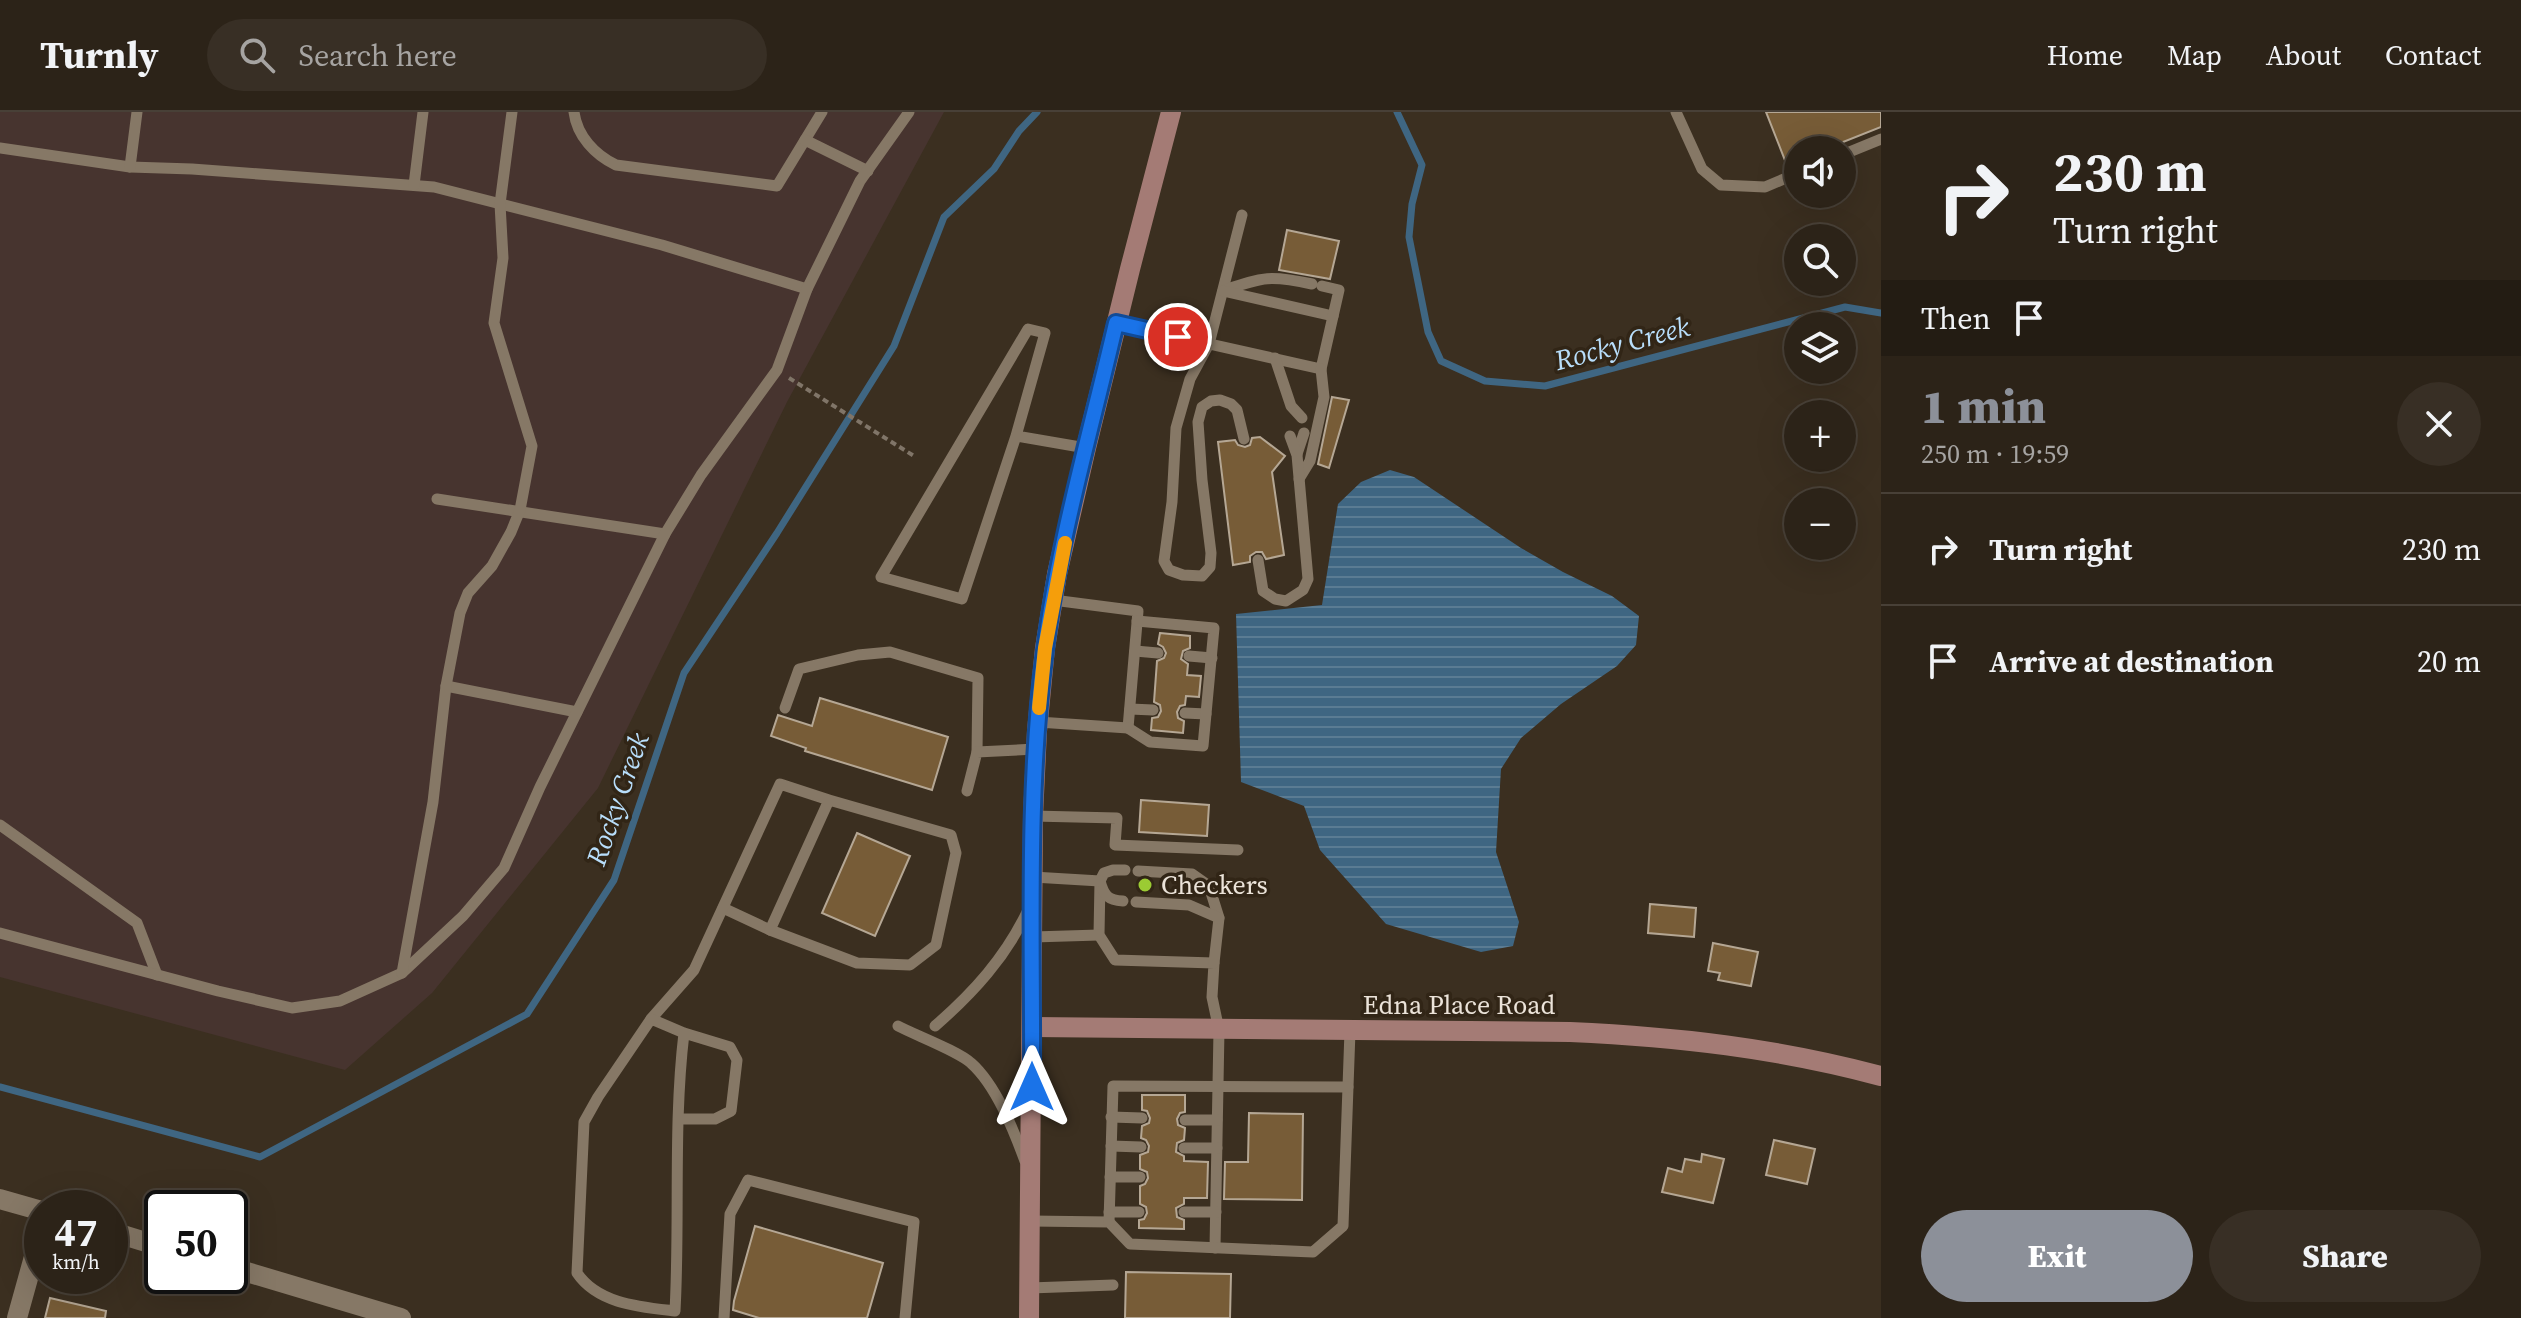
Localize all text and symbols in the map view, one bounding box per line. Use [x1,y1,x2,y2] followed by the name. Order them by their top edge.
[207,19,767,91] search box
[40,29,159,81] text: Turnly
[235,33,279,77] icon: search
[299,35,457,76] text: Search here
[2047,36,2123,74] text: Home
[2167,36,2222,74] text: Map
[2266,36,2341,74] text: About
[2385,36,2481,74] text: Contact
[2053,133,2207,210] text: 230 m
[1784,136,1856,560] map controls
[1784,136,1856,208] button: sound
[1921,144,2025,248] icon: right
[2053,206,2218,255] text: Turn right
[1784,224,1856,296] button: search
[2007,296,2051,340] icon: arrive
[1921,298,1991,339] text: Then
[1144,303,1212,371] pin
[1549,307,1694,380] water label: Rocky Creek
[1784,312,1856,384] button: layers
[1156,315,1200,359] icon: arrive
[1921,373,2046,439] text: 1 min
[2397,382,2481,466] button: close
[1784,400,1856,472] button: +
[1921,436,2069,472] text: 250 m · 19:59
[1784,488,1856,560] button: −
[1921,527,1965,571] icon: right
[1989,529,2132,570] text: Turn right
[2402,529,2481,570] text: 230 m
[1921,639,1965,683] icon: arrive
[1989,641,2274,682] text: Arrive at destination
[2417,641,2481,682] text: 20 m
[576,727,658,871] water label: Rocky Creek
[1161,867,1268,903] place label: Checkers
[1136,876,1154,894] marker: Checkers
[1363,987,1555,1023] street label: Edna Place Road
[990,1045,1074,1129] position arrow
[144,1190,248,1294] speed limit sign: 50
[54,1205,98,1259] text: 47
[1921,1210,2193,1302] button: Exit
[2209,1210,2481,1302] button: Share
[52,1248,100,1276] text: km/h

